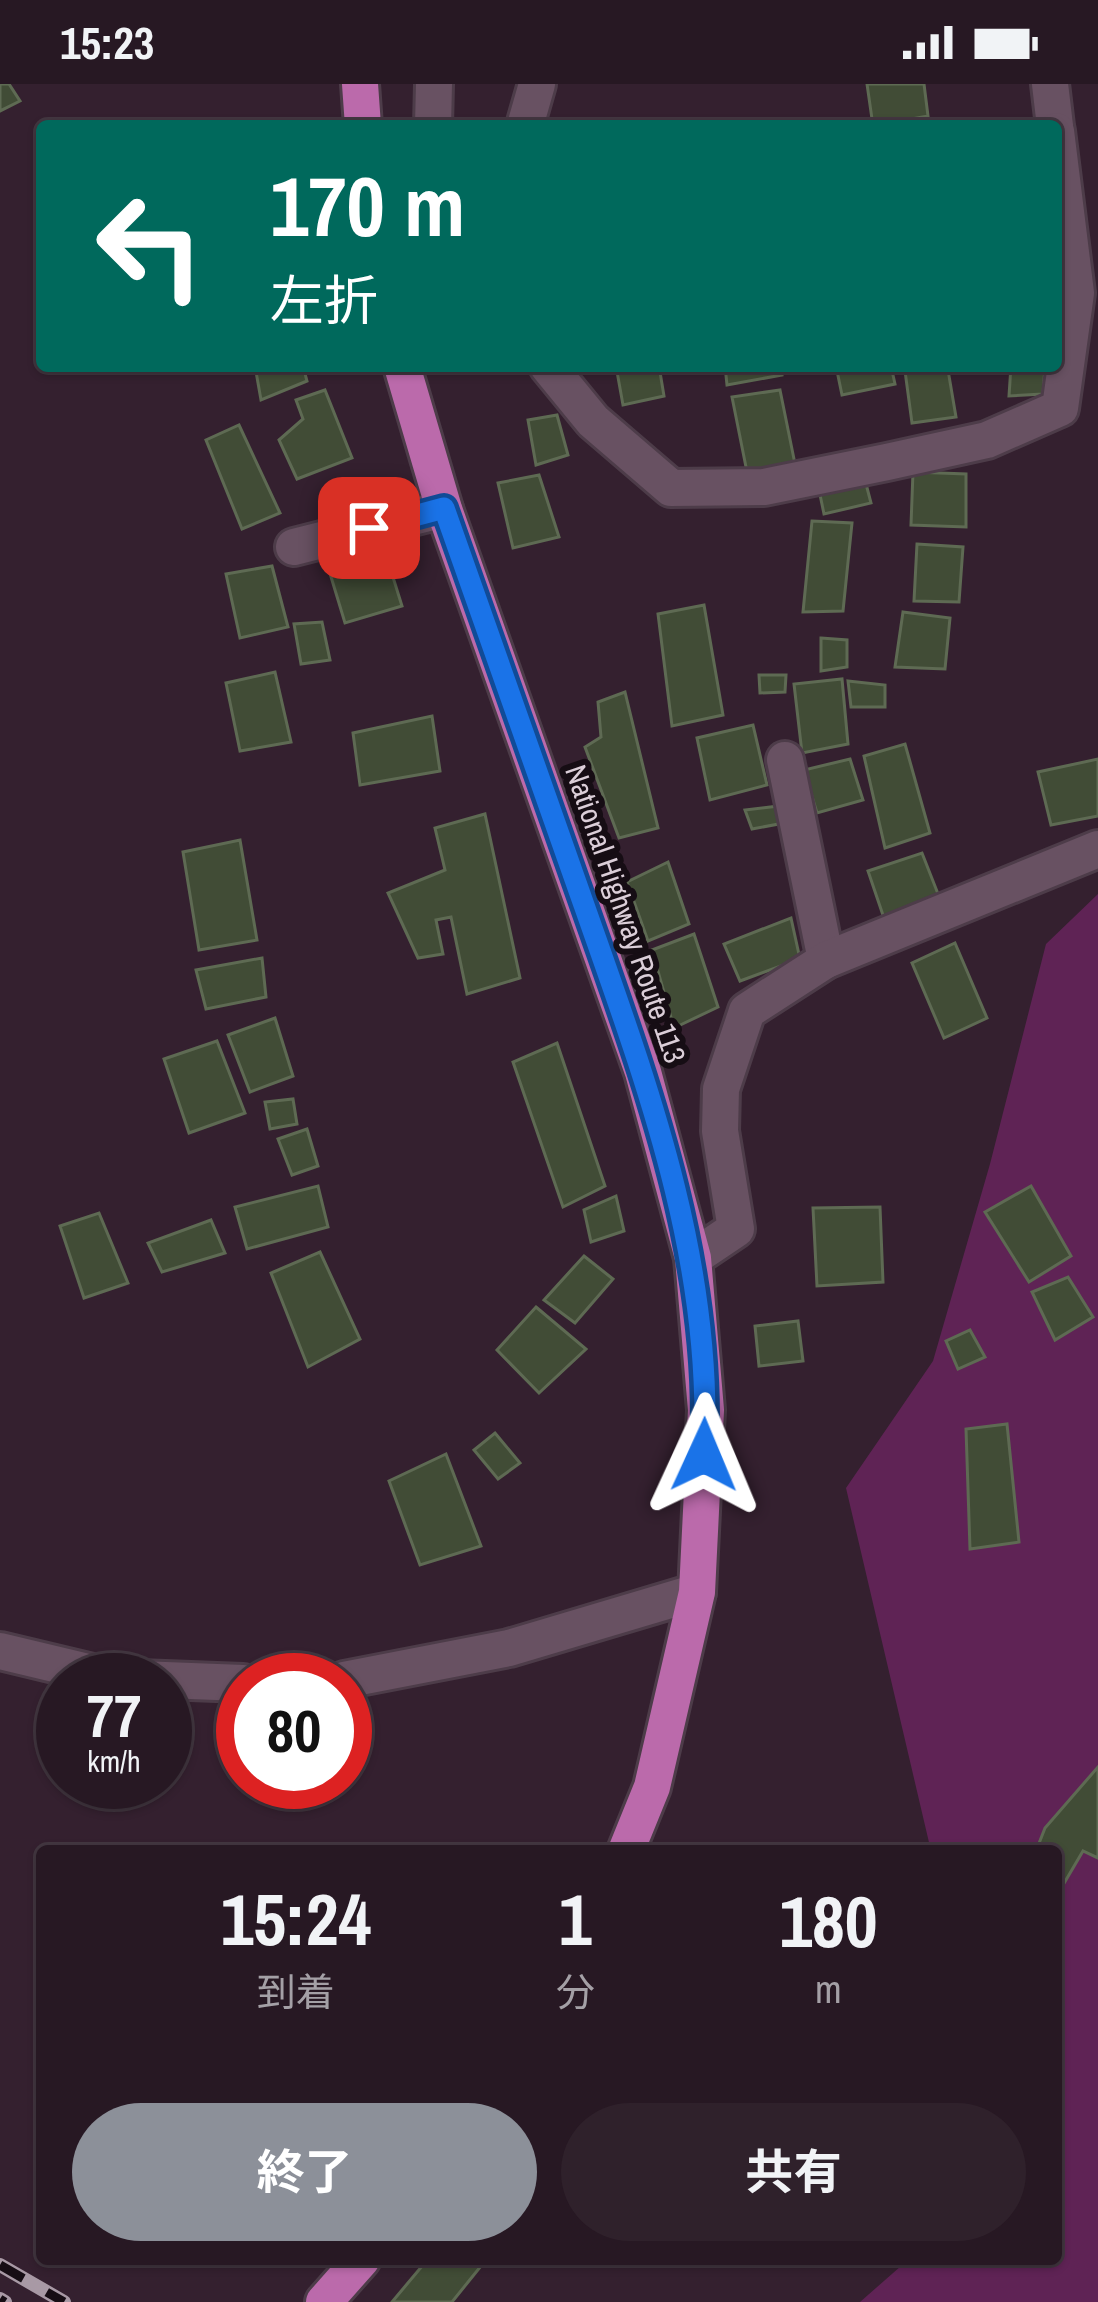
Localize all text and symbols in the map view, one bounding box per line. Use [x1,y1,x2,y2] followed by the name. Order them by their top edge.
[60,12,154,73] text: 15:23
[270,149,465,262] text: 170 m
[72,168,228,324] icon: left
[270,264,378,337] text: 左折
[318,477,420,579] pin
[336,495,402,561] icon: arrive
[556,759,696,1068] street label: National Highway Route 113
[641,1392,767,1518] position arrow
[216,1653,372,1809] speed limit sign: 80
[87,1675,141,1756] text: 77
[87,1741,141,1781] text: km/h
[220,1870,371,1967] text: 15:24
[559,1870,592,1967] text: 1
[779,1872,878,1969] text: 180
[815,1963,842,2015] text: m
[257,1966,335,2018] text: 到着
[556,1966,595,2018] text: 分
[72,2103,537,2241] button: 終了
[561,2103,1026,2241] button: 共有

